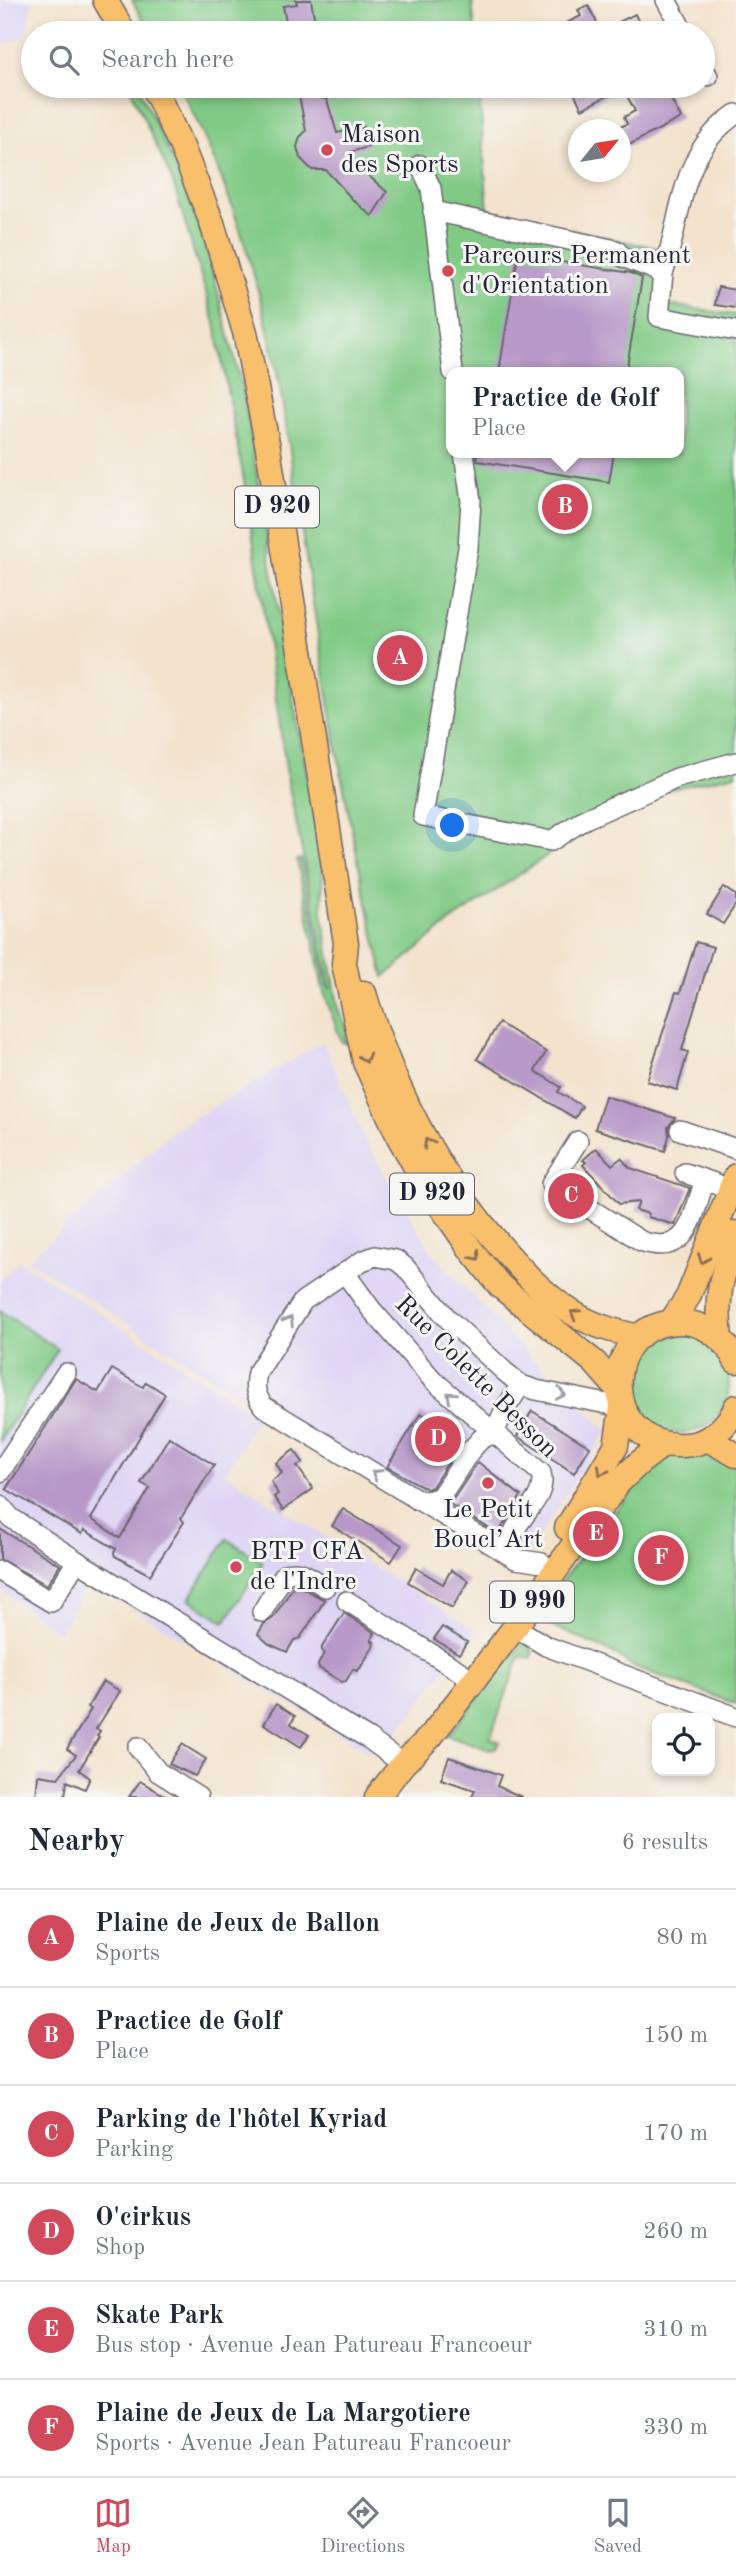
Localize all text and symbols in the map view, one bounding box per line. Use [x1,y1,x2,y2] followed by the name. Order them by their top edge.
[21,21,715,98] search box
[45,41,83,79] icon: search
[101,47,234,73] text: Search here
[568,119,631,182] north arrow
[341,122,459,178] place label: Maison des Sports
[319,142,335,158] marker: Maison des Sports
[462,243,691,299] place label: Parcours Permanent d'Orientation
[440,263,456,279] marker: Parcours Permanent d'Orientation
[446,367,684,458] popup
[472,386,658,412] text: Practice de Golf
[472,417,526,440] text: Place
[542,481,588,533] pin: B
[235,486,319,528] road number: D 920
[377,632,423,684] pin: A
[435,808,469,842] your location
[357,1052,371,1064] one-way arrow
[423,1138,436,1151] one-way arrow
[548,1170,594,1222] pin: C
[390,1174,474,1214] road number: D 920
[467,1248,480,1260] one-way arrow
[698,1253,712,1265] one-way arrow
[390,1291,562,1463] street label: Rue Colette Besson
[569,1309,582,1322] one-way arrow
[280,1316,293,1329] one-way arrow
[555,1386,567,1401] one-way arrow
[446,1391,459,1404] one-way arrow
[415,1413,461,1465] pin: D
[597,1464,610,1476] one-way arrow
[370,1469,383,1482] one-way arrow
[480,1475,496,1491] marker: Le Petit Boucl’Art
[433,1497,543,1553] place label: Le Petit Boucl’Art
[573,1508,619,1560] pin: E
[638,1532,684,1584] pin: F
[250,1539,364,1595] place label: BTP CFA de l'Indre
[228,1559,244,1575] marker: BTP CFA de l'Indre
[490,1582,574,1622] road number: D 990
[652,1713,715,1776] map controls
[652,1713,715,1776] button: locate
[28,1827,125,1857] text: Nearby
[622,1831,708,1854] text: 6 results
[95,1911,380,1937] text: Plaine de Jeux de Ballon
[42,1926,60,1949] text: A
[657,1926,708,1949] text: 80 m
[95,1942,160,1965] text: Sports
[95,2009,281,2035] text: Practice de Golf
[43,2024,59,2047] text: B
[643,2024,708,2047] text: 150 m
[95,2040,149,2063] text: Place
[95,2107,387,2133] text: Parking de l'hôtel Kyriad
[43,2122,59,2145] text: C
[643,2122,708,2145] text: 170 m
[95,2138,173,2161] text: Parking
[95,2205,191,2231] text: O'cirkus
[42,2220,60,2243] text: D
[643,2220,708,2243] text: 260 m
[95,2236,145,2259] text: Shop
[95,2303,224,2329] text: Skate Park
[43,2318,59,2341] text: E
[643,2318,708,2341] text: 310 m
[95,2334,532,2357] text: Bus stop · Avenue Jean Patureau Francoeur
[95,2401,471,2427] text: Plaine de Jeux de La Margotiere
[43,2416,59,2439] text: F
[643,2416,708,2439] text: 330 m
[95,2432,511,2455] text: Sports · Avenue Jean Patureau Francoeur
[94,2494,132,2559] tab: Map
[321,2494,405,2559] tab: Directions
[593,2494,642,2559] tab: Saved

